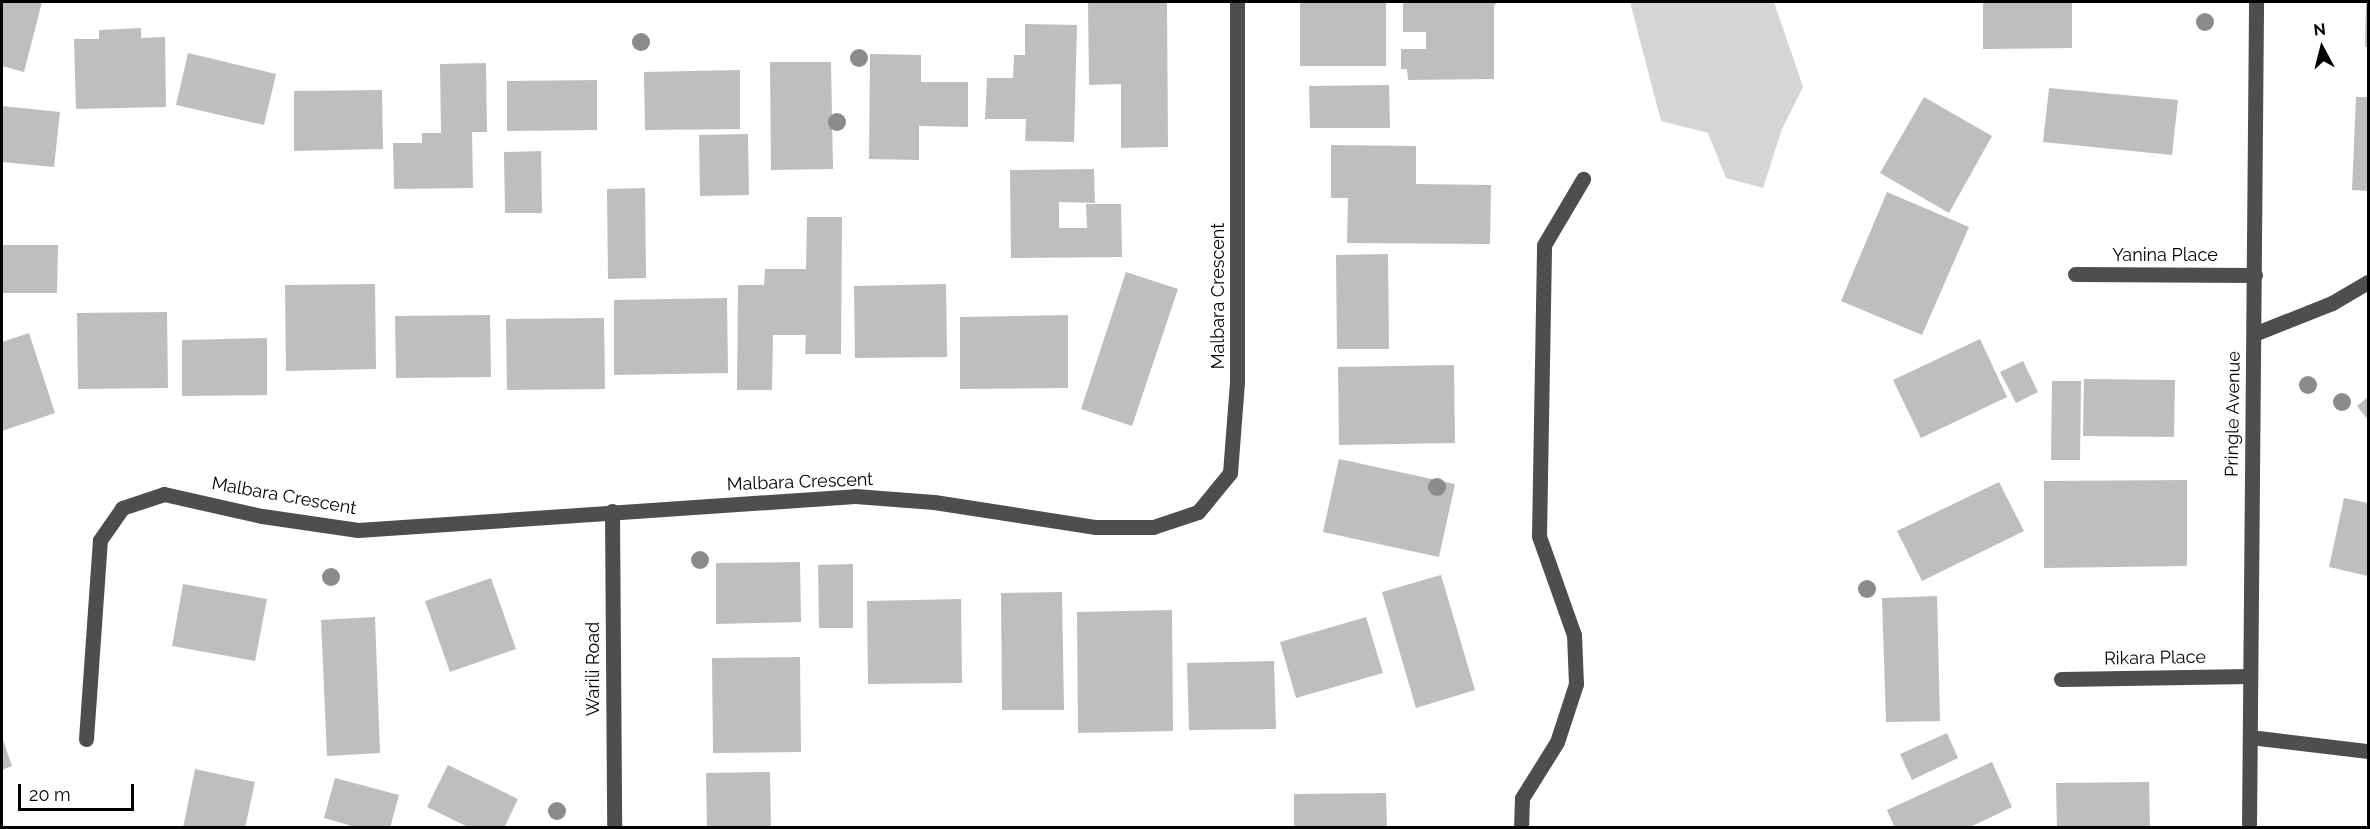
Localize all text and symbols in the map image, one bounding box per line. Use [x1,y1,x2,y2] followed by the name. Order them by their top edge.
[2292,18,2352,78] north arrow
[2313,19,2327,40] text: N
[1207,223,1229,369] street label: Malbara Crescent
[2112,244,2218,266] street label: Yanina Place
[2221,351,2245,477] street label: Pringle Avenue
[726,469,874,495] street label: Malbara Crescent
[210,473,358,519] street label: Malbara Crescent
[582,622,604,716] street label: Warili Road
[2104,646,2206,670] street label: Rikara Place
[21,772,136,810] scale bar
[29,784,71,805] text: 20 m

